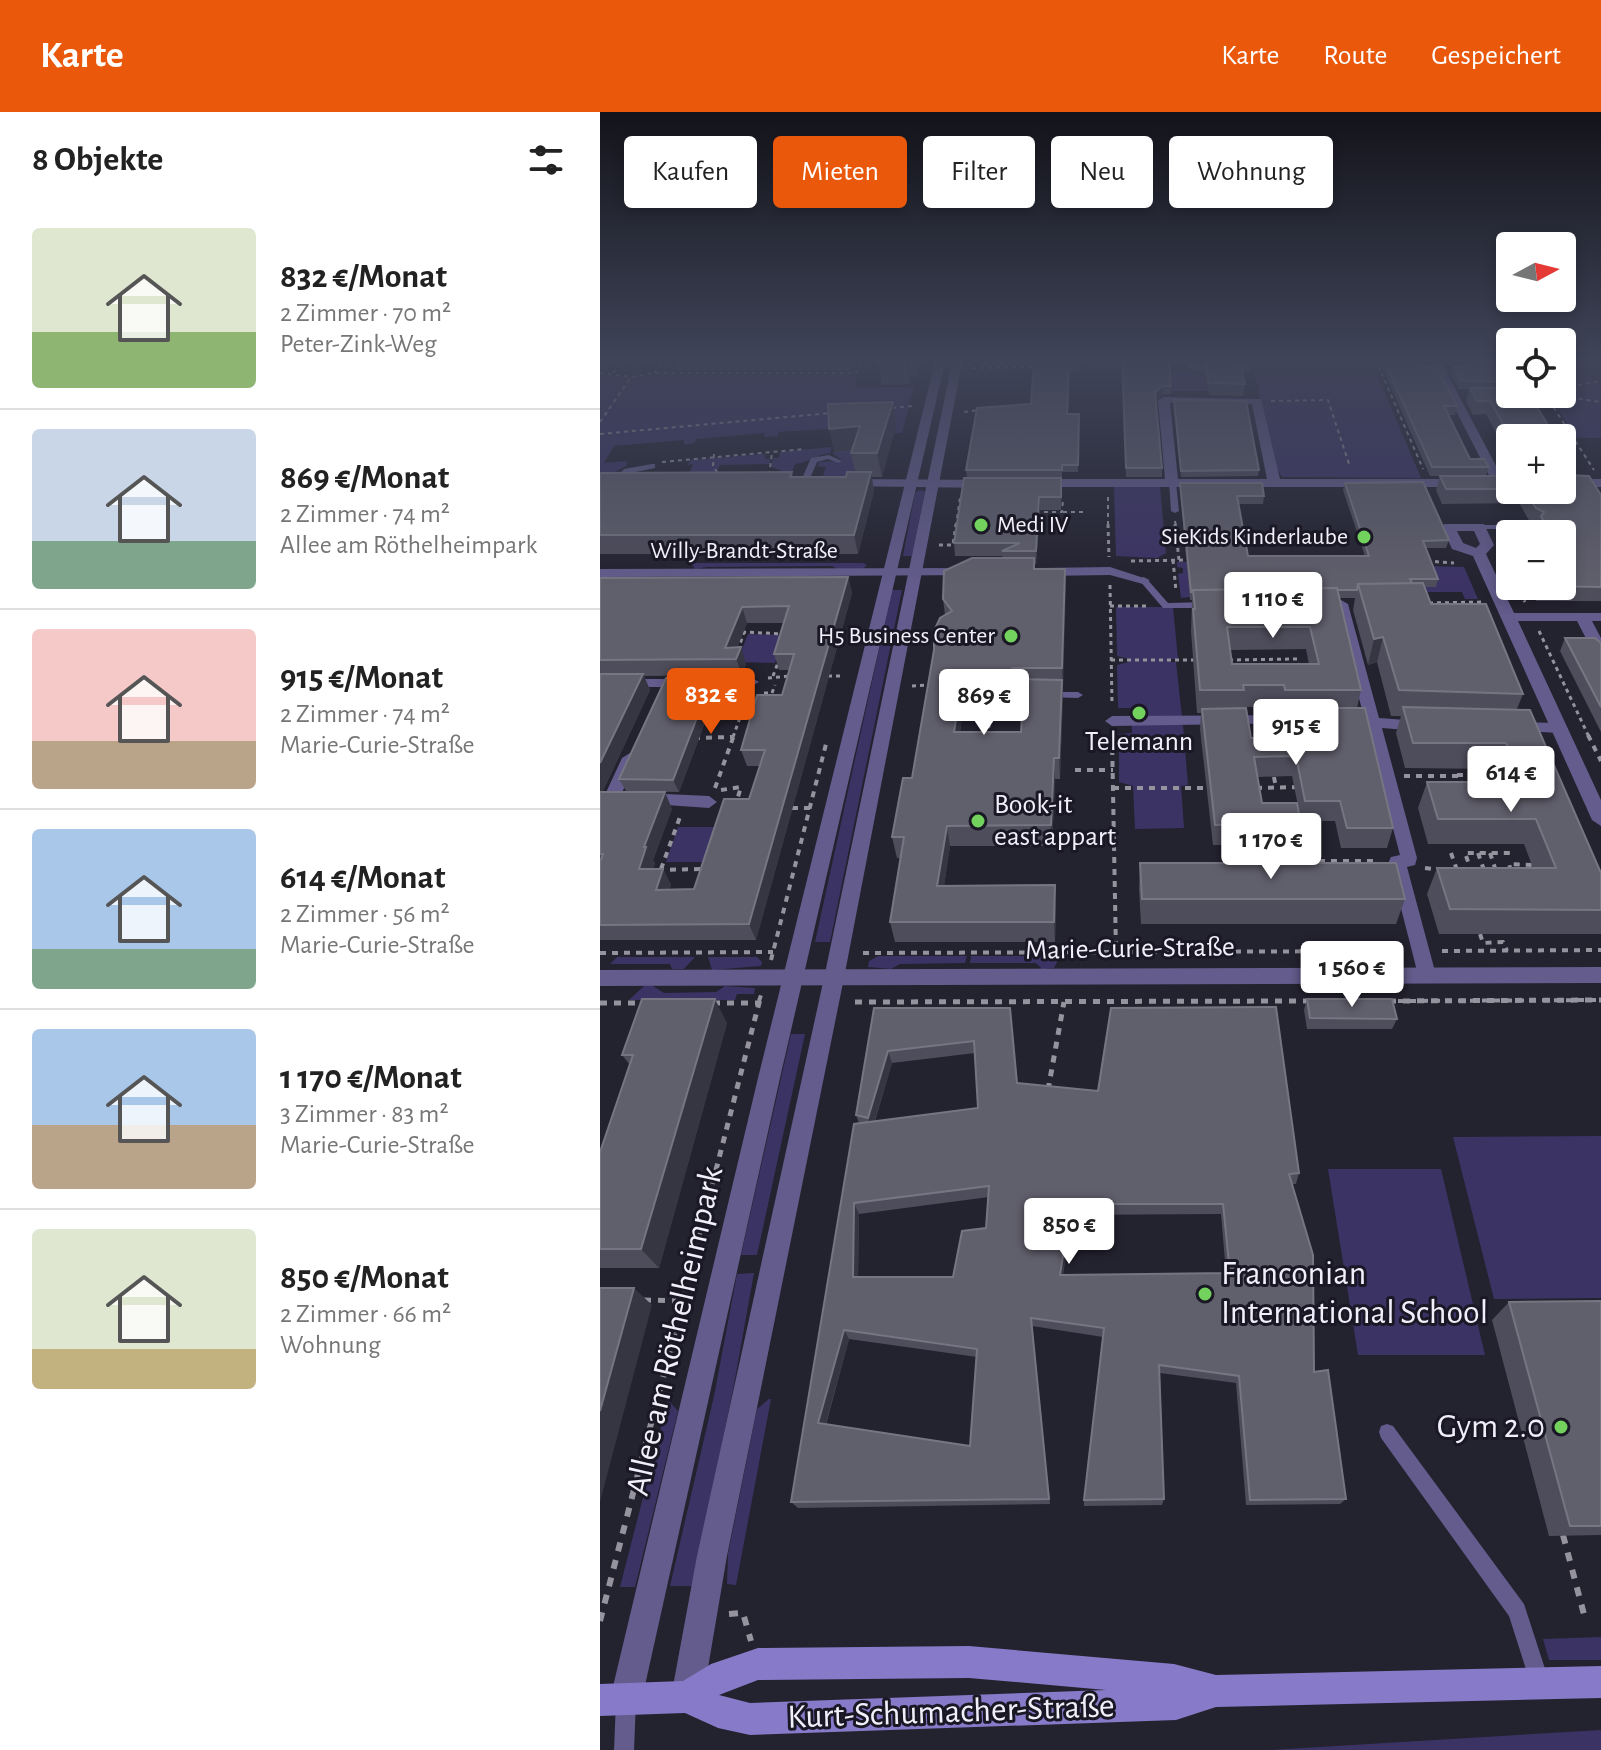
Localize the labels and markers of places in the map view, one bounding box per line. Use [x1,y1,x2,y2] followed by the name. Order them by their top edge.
[997,513,1069,537] place label: Medi IV
[972,516,990,534] marker: Medi IV
[1161,525,1348,549] place label: SieKids Kinderlaube
[1355,528,1373,546] marker: SieKids Kinderlaube
[1199,572,1347,640] pin: 1 110 €
[818,624,995,648] place label: H5 Business Center
[1002,627,1020,645] marker: H5 Business Center
[655,668,767,736] pin: 832 €
[928,669,1040,737] pin: 869 €
[1240,699,1352,767] pin: 915 €
[1130,704,1148,722] marker: Telemann
[1085,728,1193,756] place label: Telemann
[1455,746,1567,814] pin: 614 €
[994,791,1116,851] place label: Book-it east appart
[969,812,987,830] marker: Book-it east appart
[1197,813,1345,881] pin: 1 170 €
[1278,941,1426,1009] pin: 1 560 €
[1013,1198,1125,1266] pin: 850 €
[1221,1257,1488,1330] place label: Franconian International School
[1196,1285,1214,1303] marker: Franconian International School
[1437,1410,1545,1444] place label: Gym 2.0
[1552,1418,1570,1436] marker: Gym 2.0

